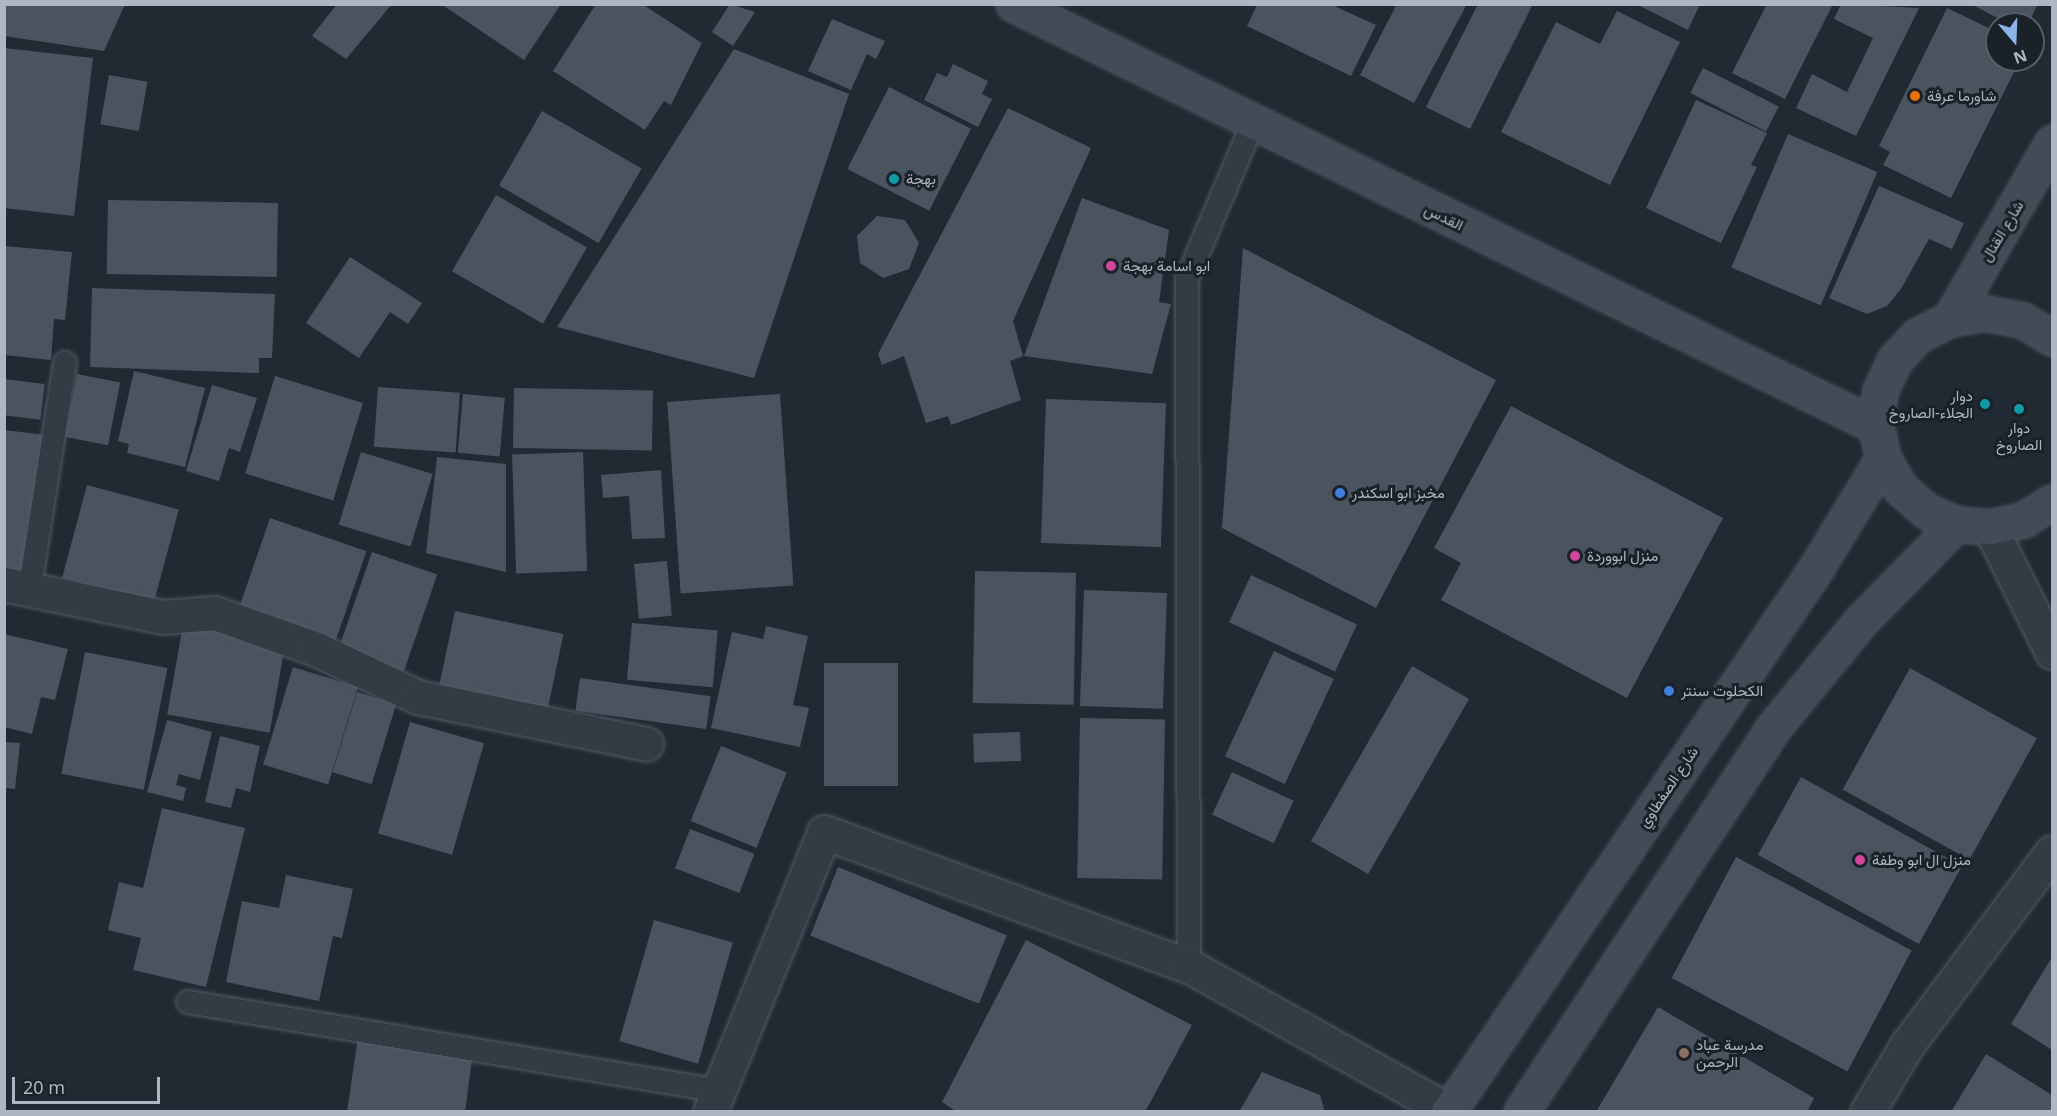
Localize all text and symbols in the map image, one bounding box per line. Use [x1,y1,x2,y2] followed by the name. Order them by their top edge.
[1985,12,2045,72] north arrow
[2010,45,2030,70] text: N
[1927,87,1996,105] place label: شاورما عرفة
[1908,89,1922,103] marker: شاورما عرفة
[906,170,936,188] place label: بهجة
[887,172,901,186] marker: بهجة
[1977,197,2027,265] street label: شارع القنال
[1422,200,1466,234] street label: القدس
[1123,257,1210,275] place label: ابو اسامة بهجة
[1104,259,1118,273] marker: ابو اسامة بهجة
[1889,386,1973,421] place label: دوار الجلاء-الصاروخ
[1978,397,1992,411] marker: دوار الجلاء-الصاروخ
[2012,402,2026,416] marker: دوار الصاروخ
[1996,418,2042,453] place label: دوار الصاروخ
[1352,484,1445,502] place label: مخبز ابو اسكندر
[1333,486,1347,500] marker: مخبز ابو اسكندر
[1587,547,1658,565] place label: منزل ابووردة
[1568,549,1582,563] marker: منزل ابووردة
[1681,682,1763,700] place label: الكحلوت سنتر
[1662,684,1676,698] marker: الكحلوت سنتر
[1634,743,1702,831] street label: شارع الصفطاوي
[1872,851,1971,869] place label: منزل ال ابو وطفة
[1853,853,1867,867] marker: منزل ال ابو وطفة
[1696,1035,1764,1070] place label: مدرسة عباد الرحمن
[1677,1046,1691,1060] marker: مدرسة عباد الرحمن
[15,1065,164,1103] scale bar
[23,1075,65,1099] text: 20 m

